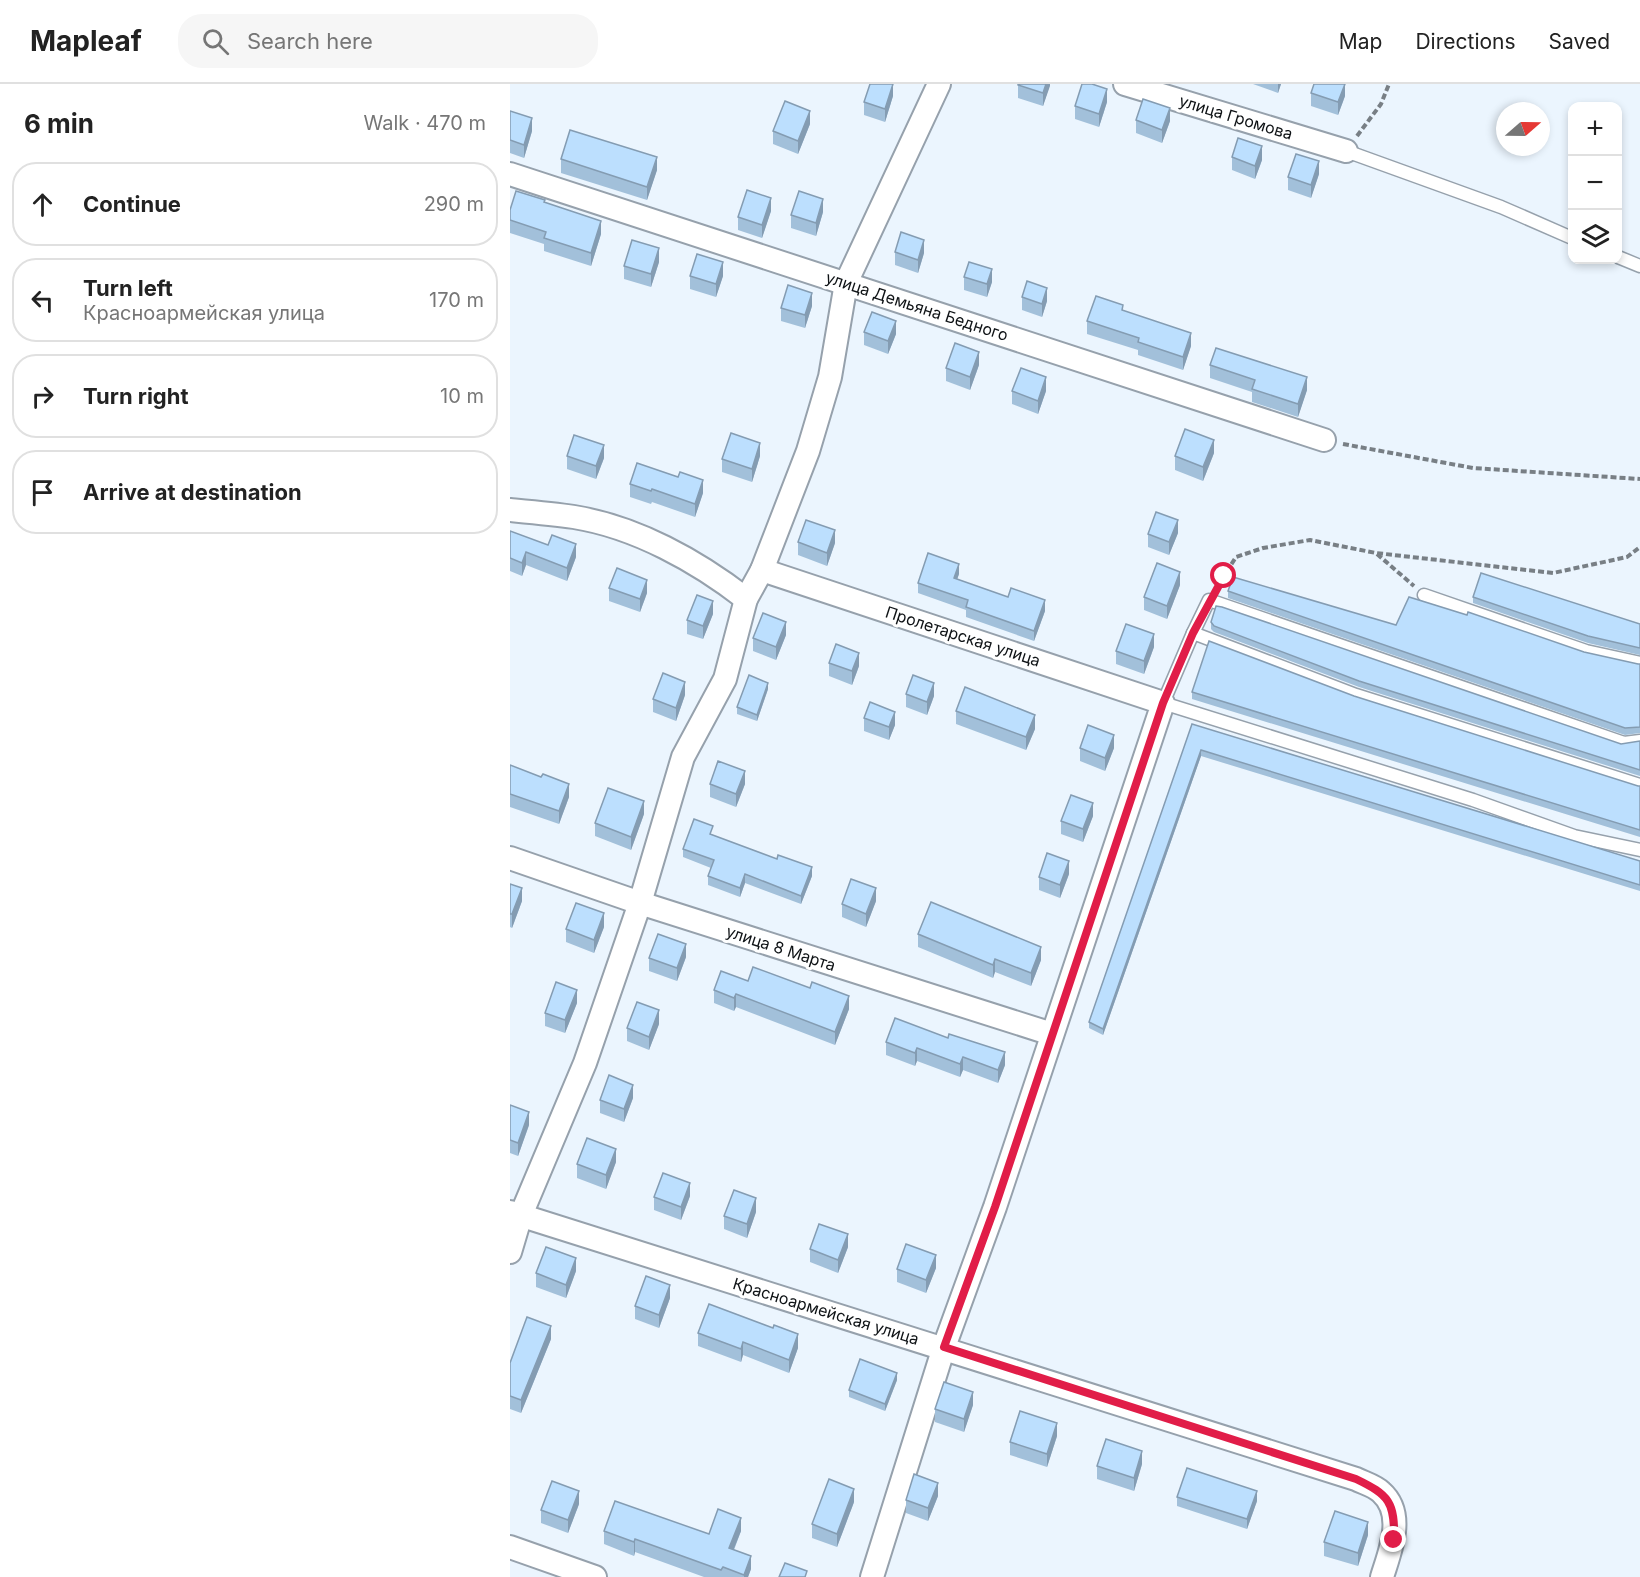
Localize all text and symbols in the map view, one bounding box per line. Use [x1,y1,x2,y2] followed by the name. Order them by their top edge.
[178,14,598,68] search box
[30,24,142,58] text: Mapleaf
[199,25,232,58] icon: search
[247,28,373,54] text: Search here
[1339,29,1382,54] text: Map
[1415,29,1516,54] text: Directions
[1549,29,1610,54] text: Saved
[1177,90,1295,144] street label: улица Громова
[1496,102,1550,156] north arrow
[1568,102,1622,264] map controls
[1568,102,1622,156] button: +
[24,108,94,139] text: 6 min
[364,111,486,135] text: Walk · 470 m
[1568,156,1622,210] button: −
[26,188,59,221] icon: ahead
[83,191,181,217] text: Continue
[424,192,484,216] text: 290 m
[1568,210,1622,264] button: layers
[823,267,1011,345] street label: улица Демьяна Бедного
[83,275,173,301] text: Turn left
[26,284,59,317] icon: left
[429,288,484,312] text: 170 m
[83,301,325,325] text: Красноармейская улица
[26,380,59,413] icon: right
[83,383,189,409] text: Turn right
[440,384,484,408] text: 10 m
[26,476,59,509] icon: arrive
[83,479,302,505] text: Arrive at destination
[1210,562,1236,588] route start
[883,602,1043,670] street label: Пролетарская улица
[724,921,838,975] street label: улица 8 Марта
[731,1273,921,1349] street label: Красноармейская улица
[1380,1526,1406,1552] route end

